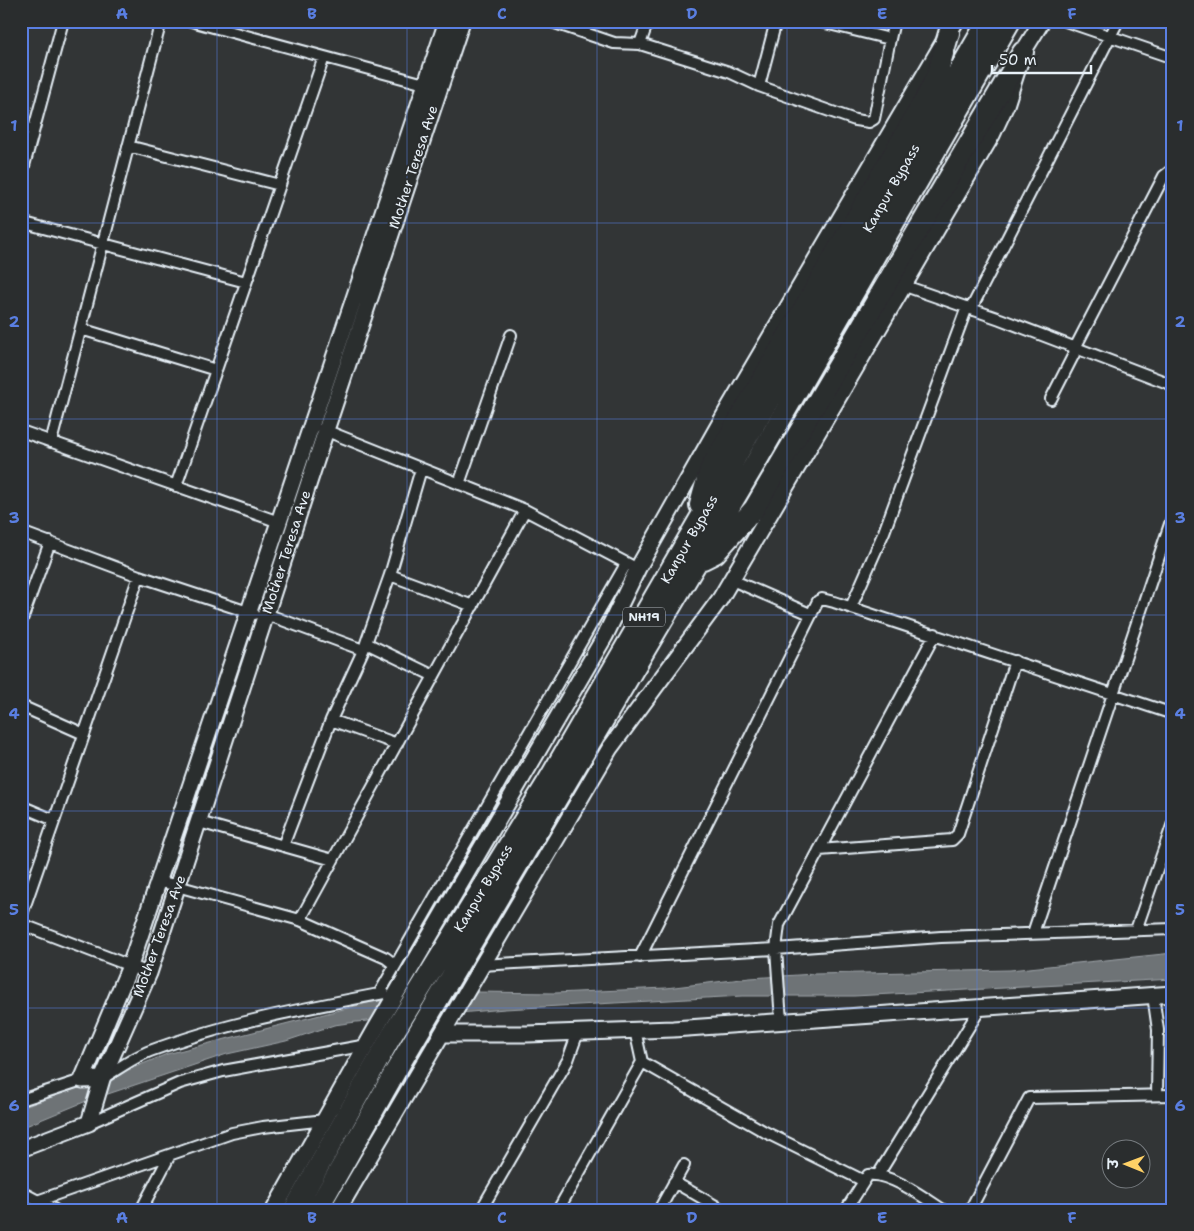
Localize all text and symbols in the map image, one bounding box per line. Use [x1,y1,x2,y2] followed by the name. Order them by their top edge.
[116,3,128,24] text: A
[307,3,317,24] text: B
[497,3,507,24] text: C
[686,3,698,24] text: D
[877,3,887,24] text: E
[1067,3,1077,24] text: F
[992,42,1090,74] scale bar
[999,50,1037,70] text: 50 m
[385,103,441,231] street label: Mother Teresa Ave
[10,115,18,136] text: 1
[1176,115,1184,136] text: 1
[858,140,924,236] street label: Kanpur Bypass
[8,311,20,332] text: 2
[1174,311,1186,332] text: 2
[258,488,314,616] street label: Mother Teresa Ave
[656,491,722,587] street label: Kanpur Bypass
[8,507,20,528] text: 3
[1174,507,1186,528] text: 3
[623,608,665,626] road number: NH19
[8,703,20,724] text: 4
[1174,703,1186,724] text: 4
[450,841,516,935] street label: Kanpur Bypass
[129,872,189,1000] street label: Mother Teresa Ave
[9,899,19,920] text: 5
[1175,899,1185,920] text: 5
[8,1095,20,1116] text: 6
[1174,1095,1186,1116] text: 6
[1102,1138,1152,1188] north arrow
[1104,1157,1122,1171] text: उ
[116,1207,128,1228] text: A
[307,1207,317,1228] text: B
[497,1207,507,1228] text: C
[686,1207,698,1228] text: D
[877,1207,887,1228] text: E
[1067,1207,1077,1228] text: F

